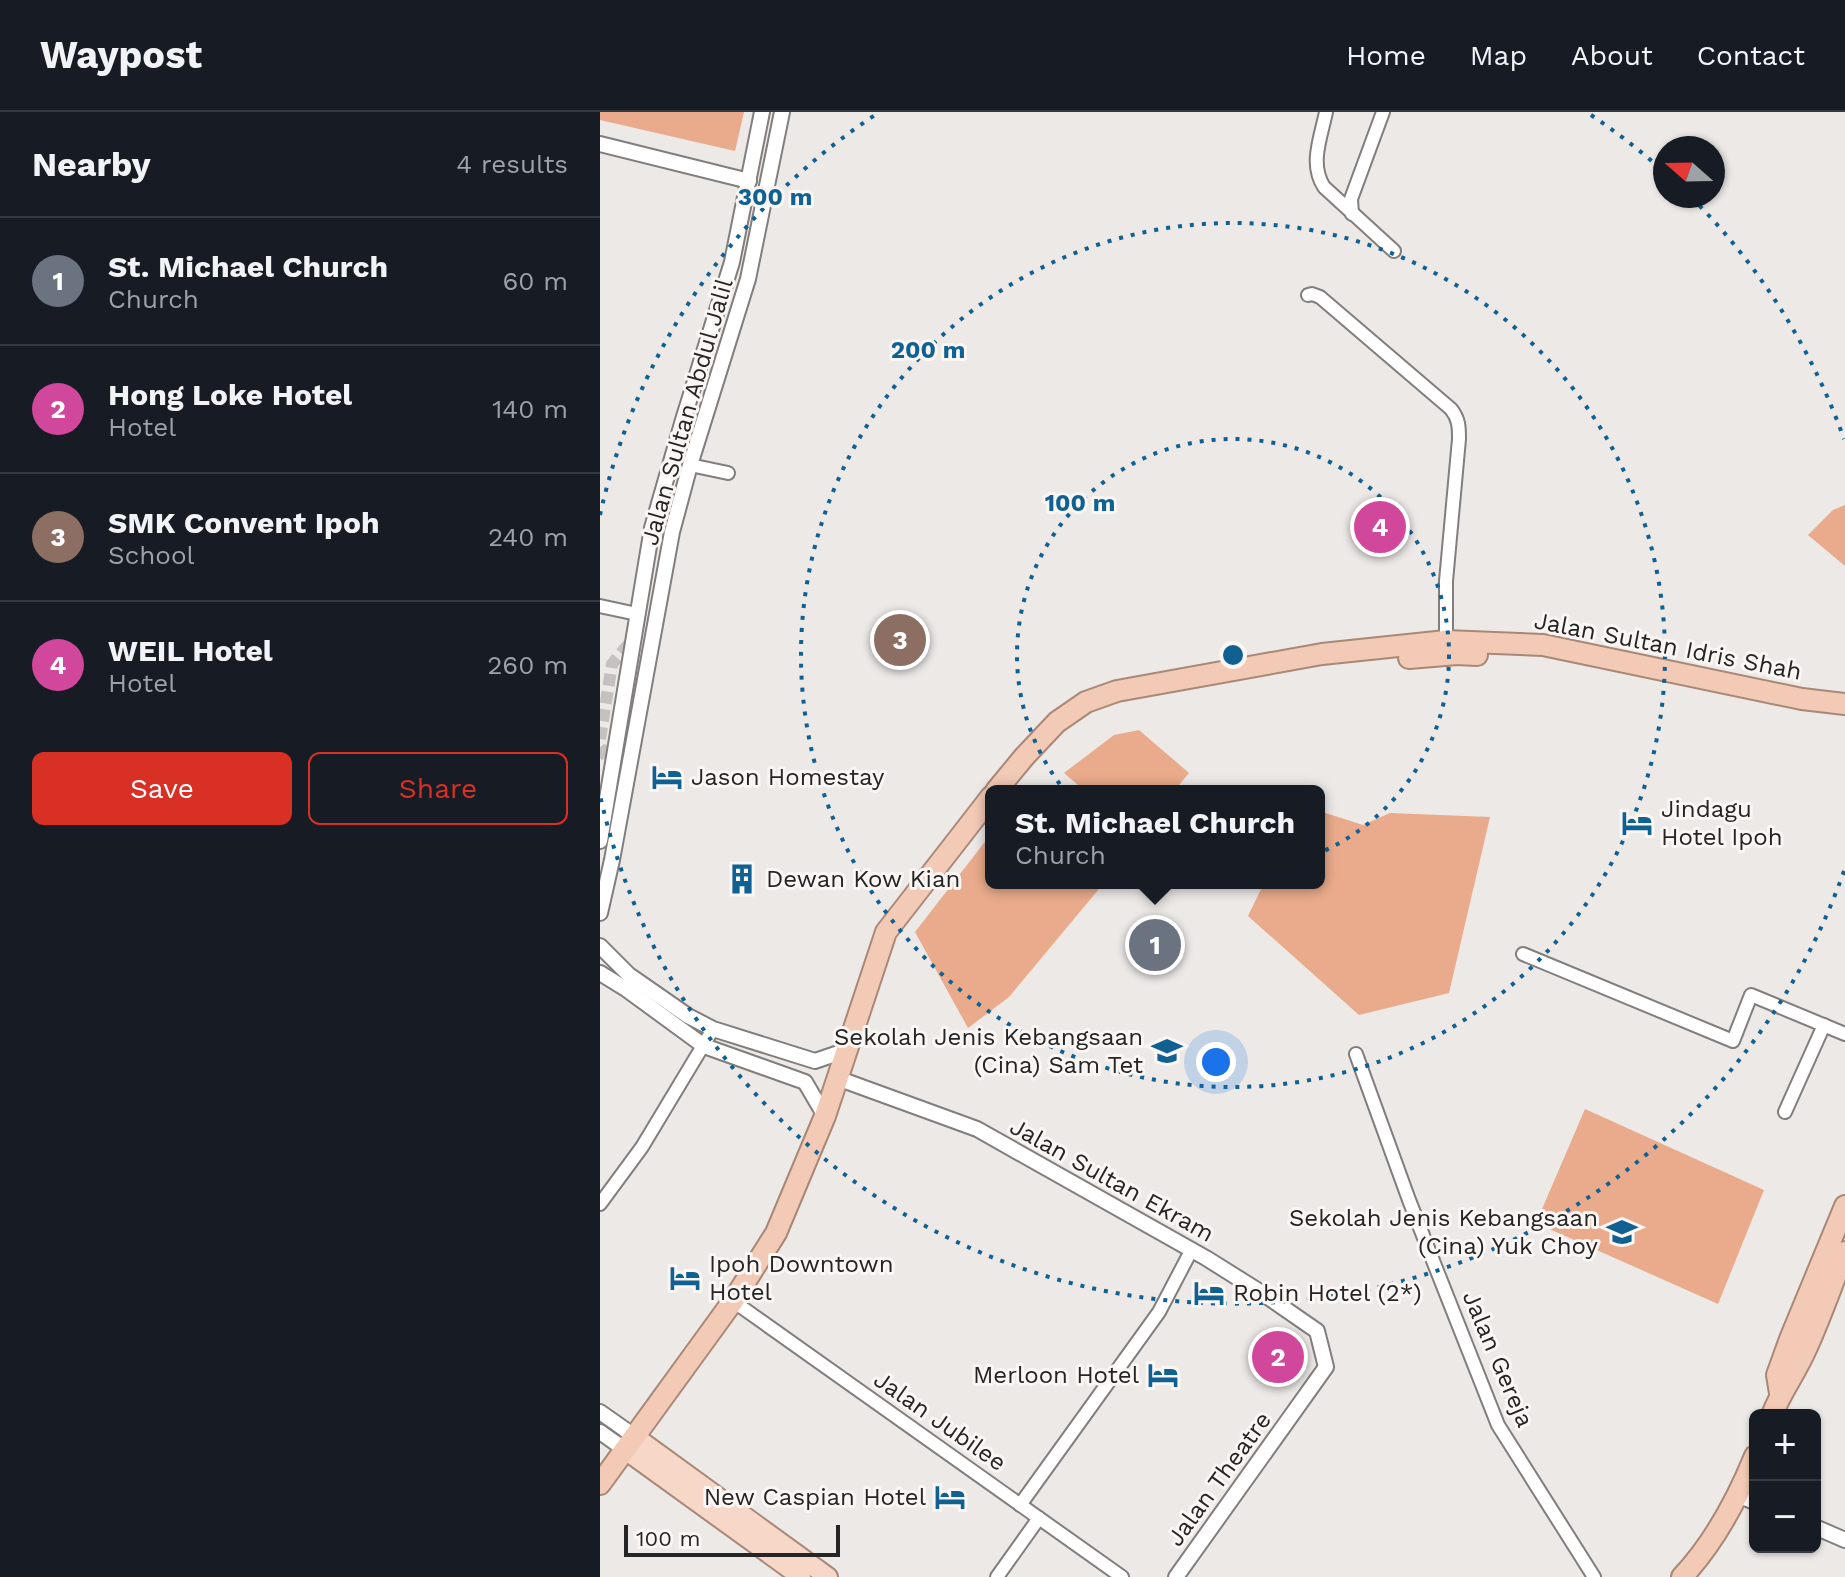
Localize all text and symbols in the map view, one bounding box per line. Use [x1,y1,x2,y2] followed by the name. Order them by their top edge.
[40,33,202,77] text: Waypost
[1346,39,1426,72] text: Home
[1470,39,1527,72] text: Map
[1571,39,1653,72] text: About
[1697,39,1805,72] text: Contact
[1653,136,1725,208] north arrow
[32,144,151,184] text: Nearby
[456,149,568,179] text: 4 results
[738,183,812,211] text: 300 m
[108,249,388,284] text: St. Michael Church
[52,266,64,296] text: 1
[502,266,568,296] text: 60 m
[636,275,739,549] street label: Jalan Sultan Abdul Jalil
[108,284,199,314] text: Church
[891,336,965,364] text: 200 m
[108,377,352,412] text: Hong Loke Hotel
[50,394,66,424] text: 2
[492,394,568,424] text: 140 m
[108,412,176,442] text: Hotel
[1045,489,1115,517] text: 100 m
[1354,497,1406,557] pin: 4
[108,505,380,540] text: SMK Convent Ipoh
[50,522,66,552] text: 3
[488,522,568,552] text: 240 m
[108,540,194,570] text: School
[1532,606,1804,686] street label: Jalan Sultan Idris Shah
[874,610,926,670] pin: 3
[108,633,273,668] text: WEIL Hotel
[1219,641,1247,669] centre of rings
[50,650,66,680] text: 4
[487,650,568,680] text: 260 m
[108,668,176,698] text: Hotel
[32,752,292,825] button: Save
[308,752,568,825] button: Share
[650,760,684,794] hotel icon: Jason Homestay
[691,763,885,791] place label: Jason Homestay
[985,785,1325,889] popup
[1661,795,1783,851] place label: Jindagu Hotel Ipoh
[1015,805,1295,840] text: St. Michael Church
[1620,806,1654,840] hotel icon: Jindagu Hotel Ipoh
[1015,840,1106,870] text: Church
[725,862,759,896] building icon: Dewan Kow Kian
[766,865,960,893] place label: Dewan Kow Kian
[1129,915,1181,975] pin: 1
[834,1023,1143,1079] place label: Sekolah Jenis Kebangsaan (Cina) Sam Tet
[1150,1034,1184,1068] school or university icon: Sekolah Jenis Kebangsaan (Cina) Sam Tet
[1196,1042,1236,1082] your location
[1005,1112,1219,1248] street label: Jalan Sultan Ekram
[1289,1204,1599,1260] place label: Sekolah Jenis Kebangsaan (Cina) Yuk Choy
[1605,1215,1639,1249] school or university icon: Sekolah Jenis Kebangsaan (Cina) Yuk Choy
[709,1250,894,1306] place label: Ipoh Downtown Hotel
[668,1261,702,1295] hotel icon: Ipoh Downtown Hotel
[1192,1276,1226,1310] hotel icon: Robin Hotel (2*)
[1233,1279,1422,1307] place label: Robin Hotel (2*)
[1457,1287,1539,1431] street label: Jalan Gereja
[1252,1327,1304,1387] pin: 2
[1146,1358,1180,1392] hotel icon: Merloon Hotel
[973,1361,1140,1389] place label: Merloon Hotel
[869,1365,1011,1477] street label: Jalan Jubilee
[1161,1406,1277,1552] street label: Jalan Theatre
[1749,1409,1821,1553] map controls
[1749,1409,1821,1481] button: +
[933,1480,967,1514] hotel icon: New Caspian Hotel
[1749,1481,1821,1553] button: −
[704,1483,927,1511] place label: New Caspian Hotel
[624,1521,840,1557] scale bar
[636,1526,700,1551] text: 100 m

